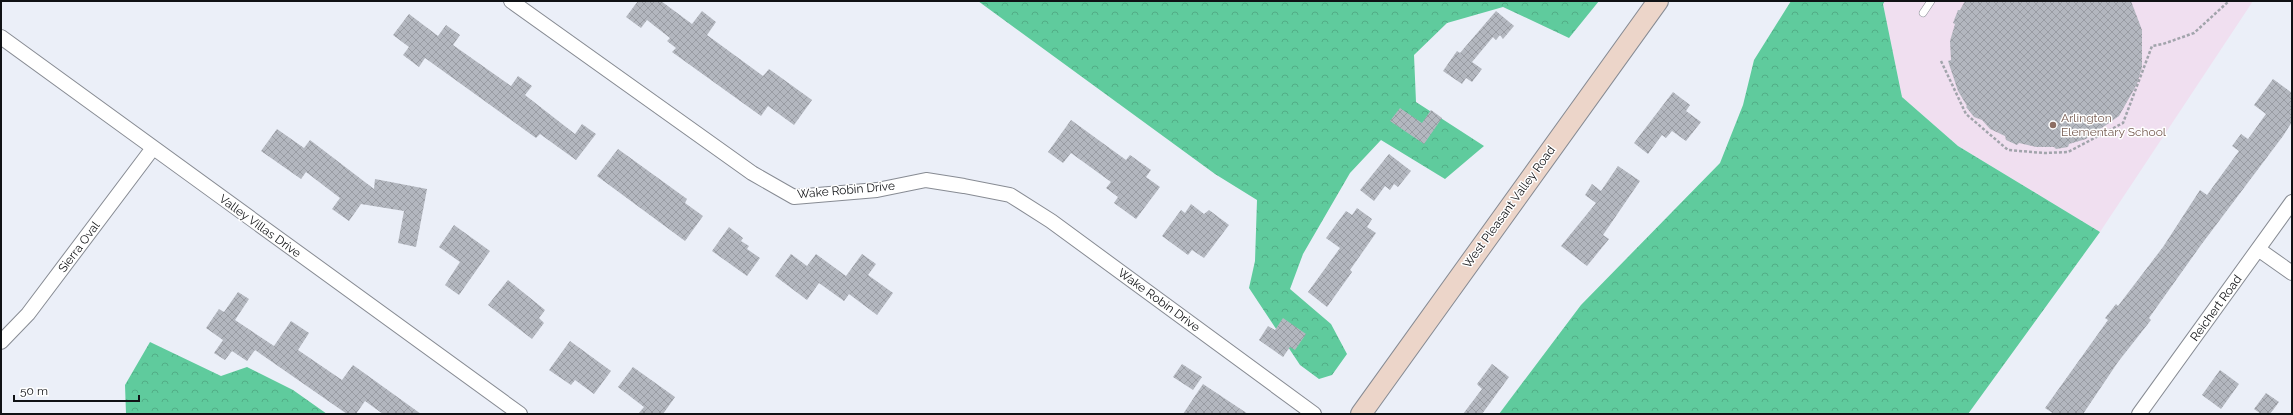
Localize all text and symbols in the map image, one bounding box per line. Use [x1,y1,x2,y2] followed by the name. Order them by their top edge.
[2061,111,2167,139] place label: Arlington Elementary School
[2048,120,2058,130] marker: Arlington Elementary School
[1460,143,1558,271] street label: West Pleasant Valley Road
[797,179,895,201] street label: Wake Robin Drive
[216,192,304,260] street label: Valley Villas Drive
[55,218,103,275] street label: Sierra Oval
[1115,266,1203,334] street label: Wake Robin Drive
[2187,272,2245,344] street label: Reichert Road
[14,377,139,403] scale bar
[20,384,48,398] text: 50 m

